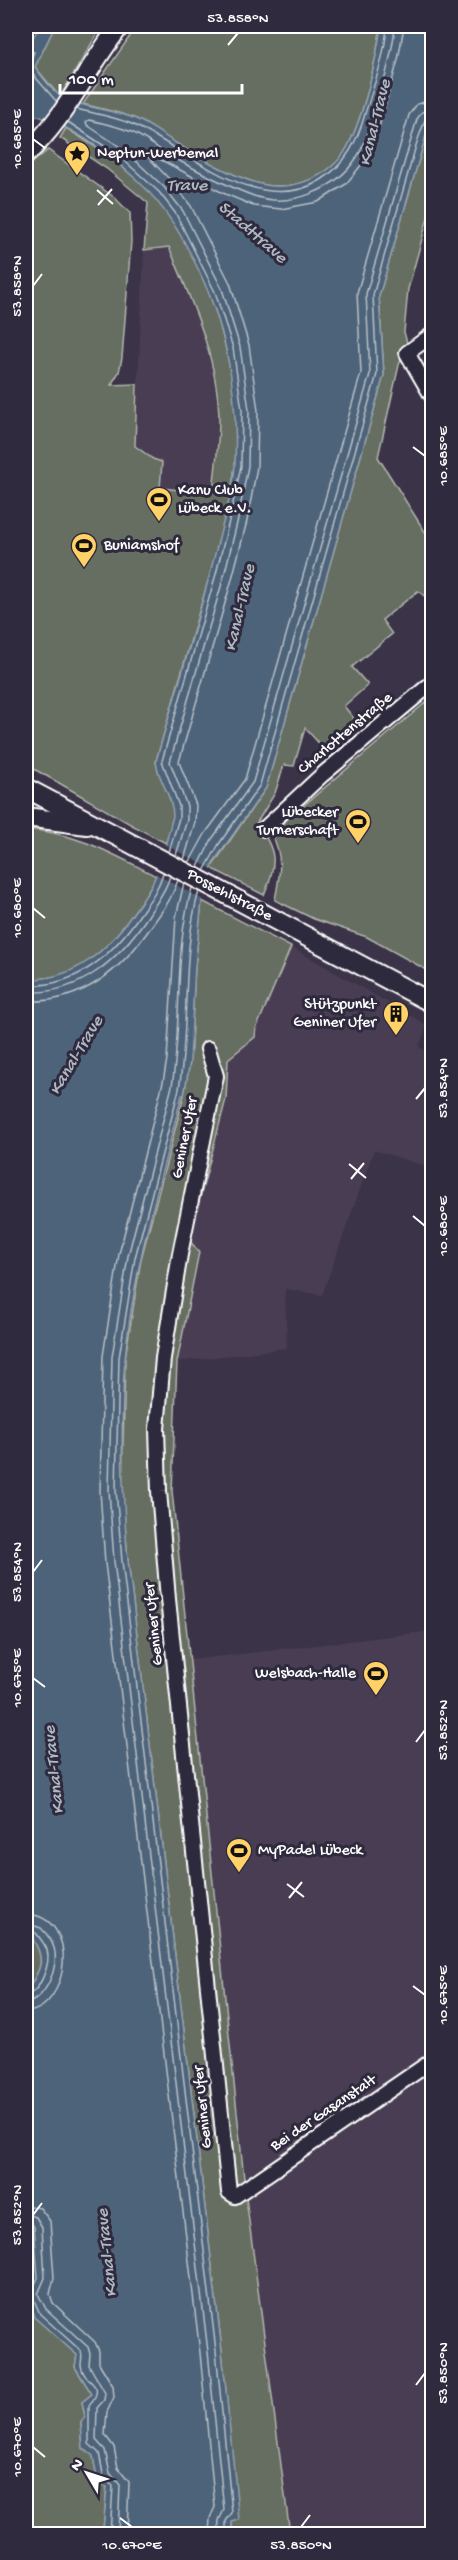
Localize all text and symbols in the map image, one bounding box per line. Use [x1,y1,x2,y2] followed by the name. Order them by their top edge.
[207,10,269,28] text: 53.858°N
[60,57,242,95] scale bar
[68,70,114,91] text: 100 m
[355,77,397,169] water label: Kanal-Trave
[9,109,27,170] text: 10.685°E
[62,139,92,177] place icon: Neptun-Werbemal
[97,145,218,164] place label: Neptun-Werbemal
[167,176,208,197] water label: Trave
[213,197,291,269] water label: Stadttrave
[9,255,27,317] text: 53.858°N
[435,426,453,487] text: 10.685°E
[178,482,252,519] place label: Kanu Club Lübeck e.V.
[144,485,174,523] sports icon: Kanu Club Lübeck e.V.
[69,531,99,569] sports icon: Buniamshof
[103,537,180,556] place label: Buniamshof
[221,562,261,654] water label: Kanal-Trave
[295,688,398,779] street label: Charlottenstraße
[256,804,339,841] place label: Lübecker Turnerschaft
[343,807,373,845] sports icon: Lübecker Turnerschaft
[182,865,276,927] street label: Possehlstraße
[9,877,27,939] text: 10.680°E
[293,996,377,1033] place label: Stützpunkt Geniner Ufer
[381,999,411,1037] building icon: Stützpunkt Geniner Ufer
[45,1012,109,1099] water label: Kanal-Trave
[435,1058,453,1118] text: 53.854°N
[169,1094,203,1180] street label: Geniner Ufer
[435,1195,453,1257] text: 10.680°E
[9,1542,27,1602] text: 53.854°N
[141,1581,169,1666] street label: Geniner Ufer
[9,1648,27,1708] text: 10.675°E
[361,1659,391,1697] sports icon: Welsbach-Halle
[255,1665,357,1684] place label: Welsbach-Halle
[435,1700,453,1760] text: 53.852°N
[40,1724,70,1815] water label: Kanal-Trave
[224,1836,254,1874] sports icon: MyPadel Lübeck
[258,1842,364,1861] place label: MyPadel Lübeck
[435,1965,453,2025] text: 10.675°E
[190,2064,218,2149] street label: Geniner Ufer
[267,2071,382,2157] street label: Bei der Gasanstalt
[9,2185,27,2245] text: 53.852°N
[93,2207,123,2298] water label: Kanal-Trave
[435,2342,453,2404] text: 53.850°N
[9,2417,27,2478] text: 10.670°E
[57,2443,117,2503] north arrow
[67,2455,89,2476] text: N
[101,2537,162,2555] text: 10.670°E
[270,2537,332,2555] text: 53.850°N

